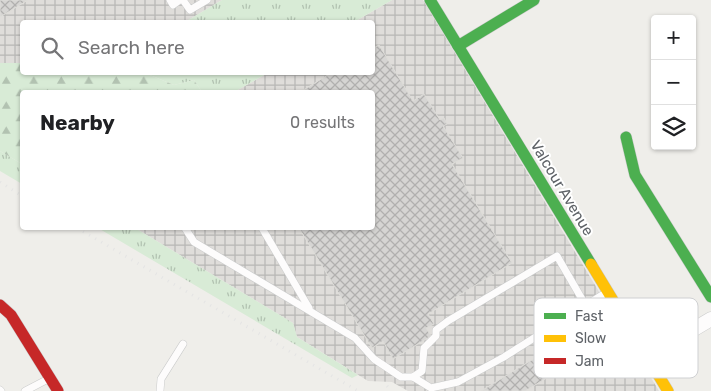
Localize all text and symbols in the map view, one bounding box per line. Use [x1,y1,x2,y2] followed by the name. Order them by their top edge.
[651,15,696,150] map controls
[651,15,696,60] button: +
[20,20,375,75] search box
[38,34,66,62] icon: search
[78,36,185,59] text: Search here
[651,60,696,105] button: −
[651,105,696,150] button: layers
[40,110,115,135] text: Nearby
[290,113,355,132] text: 0 results
[526,137,598,239] street label: Valcour Avenue
[534,298,698,378] legend
[575,308,604,325] text: Fast
[575,330,606,347] text: Slow
[575,353,604,370] text: Jam

